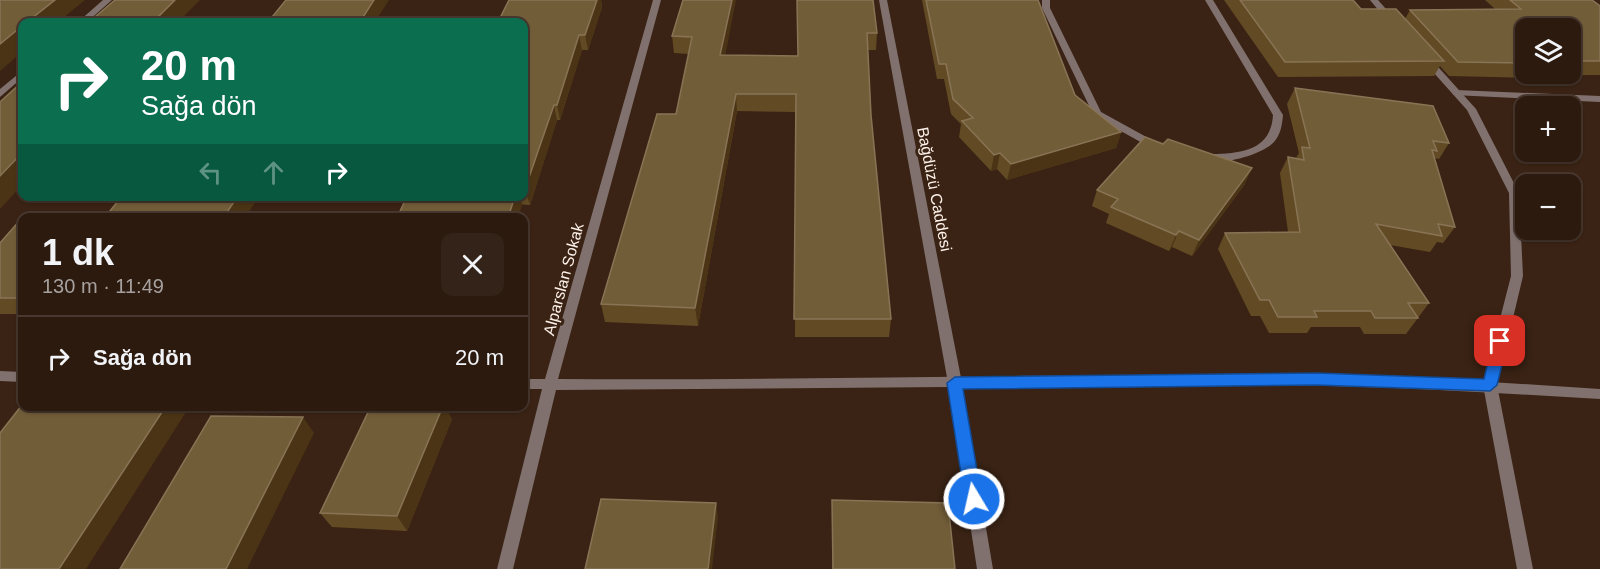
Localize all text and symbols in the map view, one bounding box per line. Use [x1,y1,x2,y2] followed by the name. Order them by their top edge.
[1515,18,1581,240] map controls
[1515,18,1581,84] button: layers
[42,42,120,120] icon: right
[141,42,237,89] text: 20 m
[141,91,257,121] text: Sağa dön
[1515,96,1581,162] button: +
[914,125,955,253] street label: Bağdüzü Caddesi
[194,156,227,189] icon: left
[257,156,290,189] icon: ahead
[320,156,353,189] icon: right
[1515,174,1581,240] button: −
[540,220,587,337] street label: Alparslan Sokak
[42,232,114,273] text: 1 dk
[441,233,504,296] button: close
[42,275,164,297] text: 130 m · 11:49
[1474,315,1525,366] pin
[1483,324,1516,357] icon: arrive
[42,342,75,375] icon: right
[93,345,192,370] text: Sağa dön
[455,345,504,370] text: 20 m
[942,467,1006,531] position arrow

